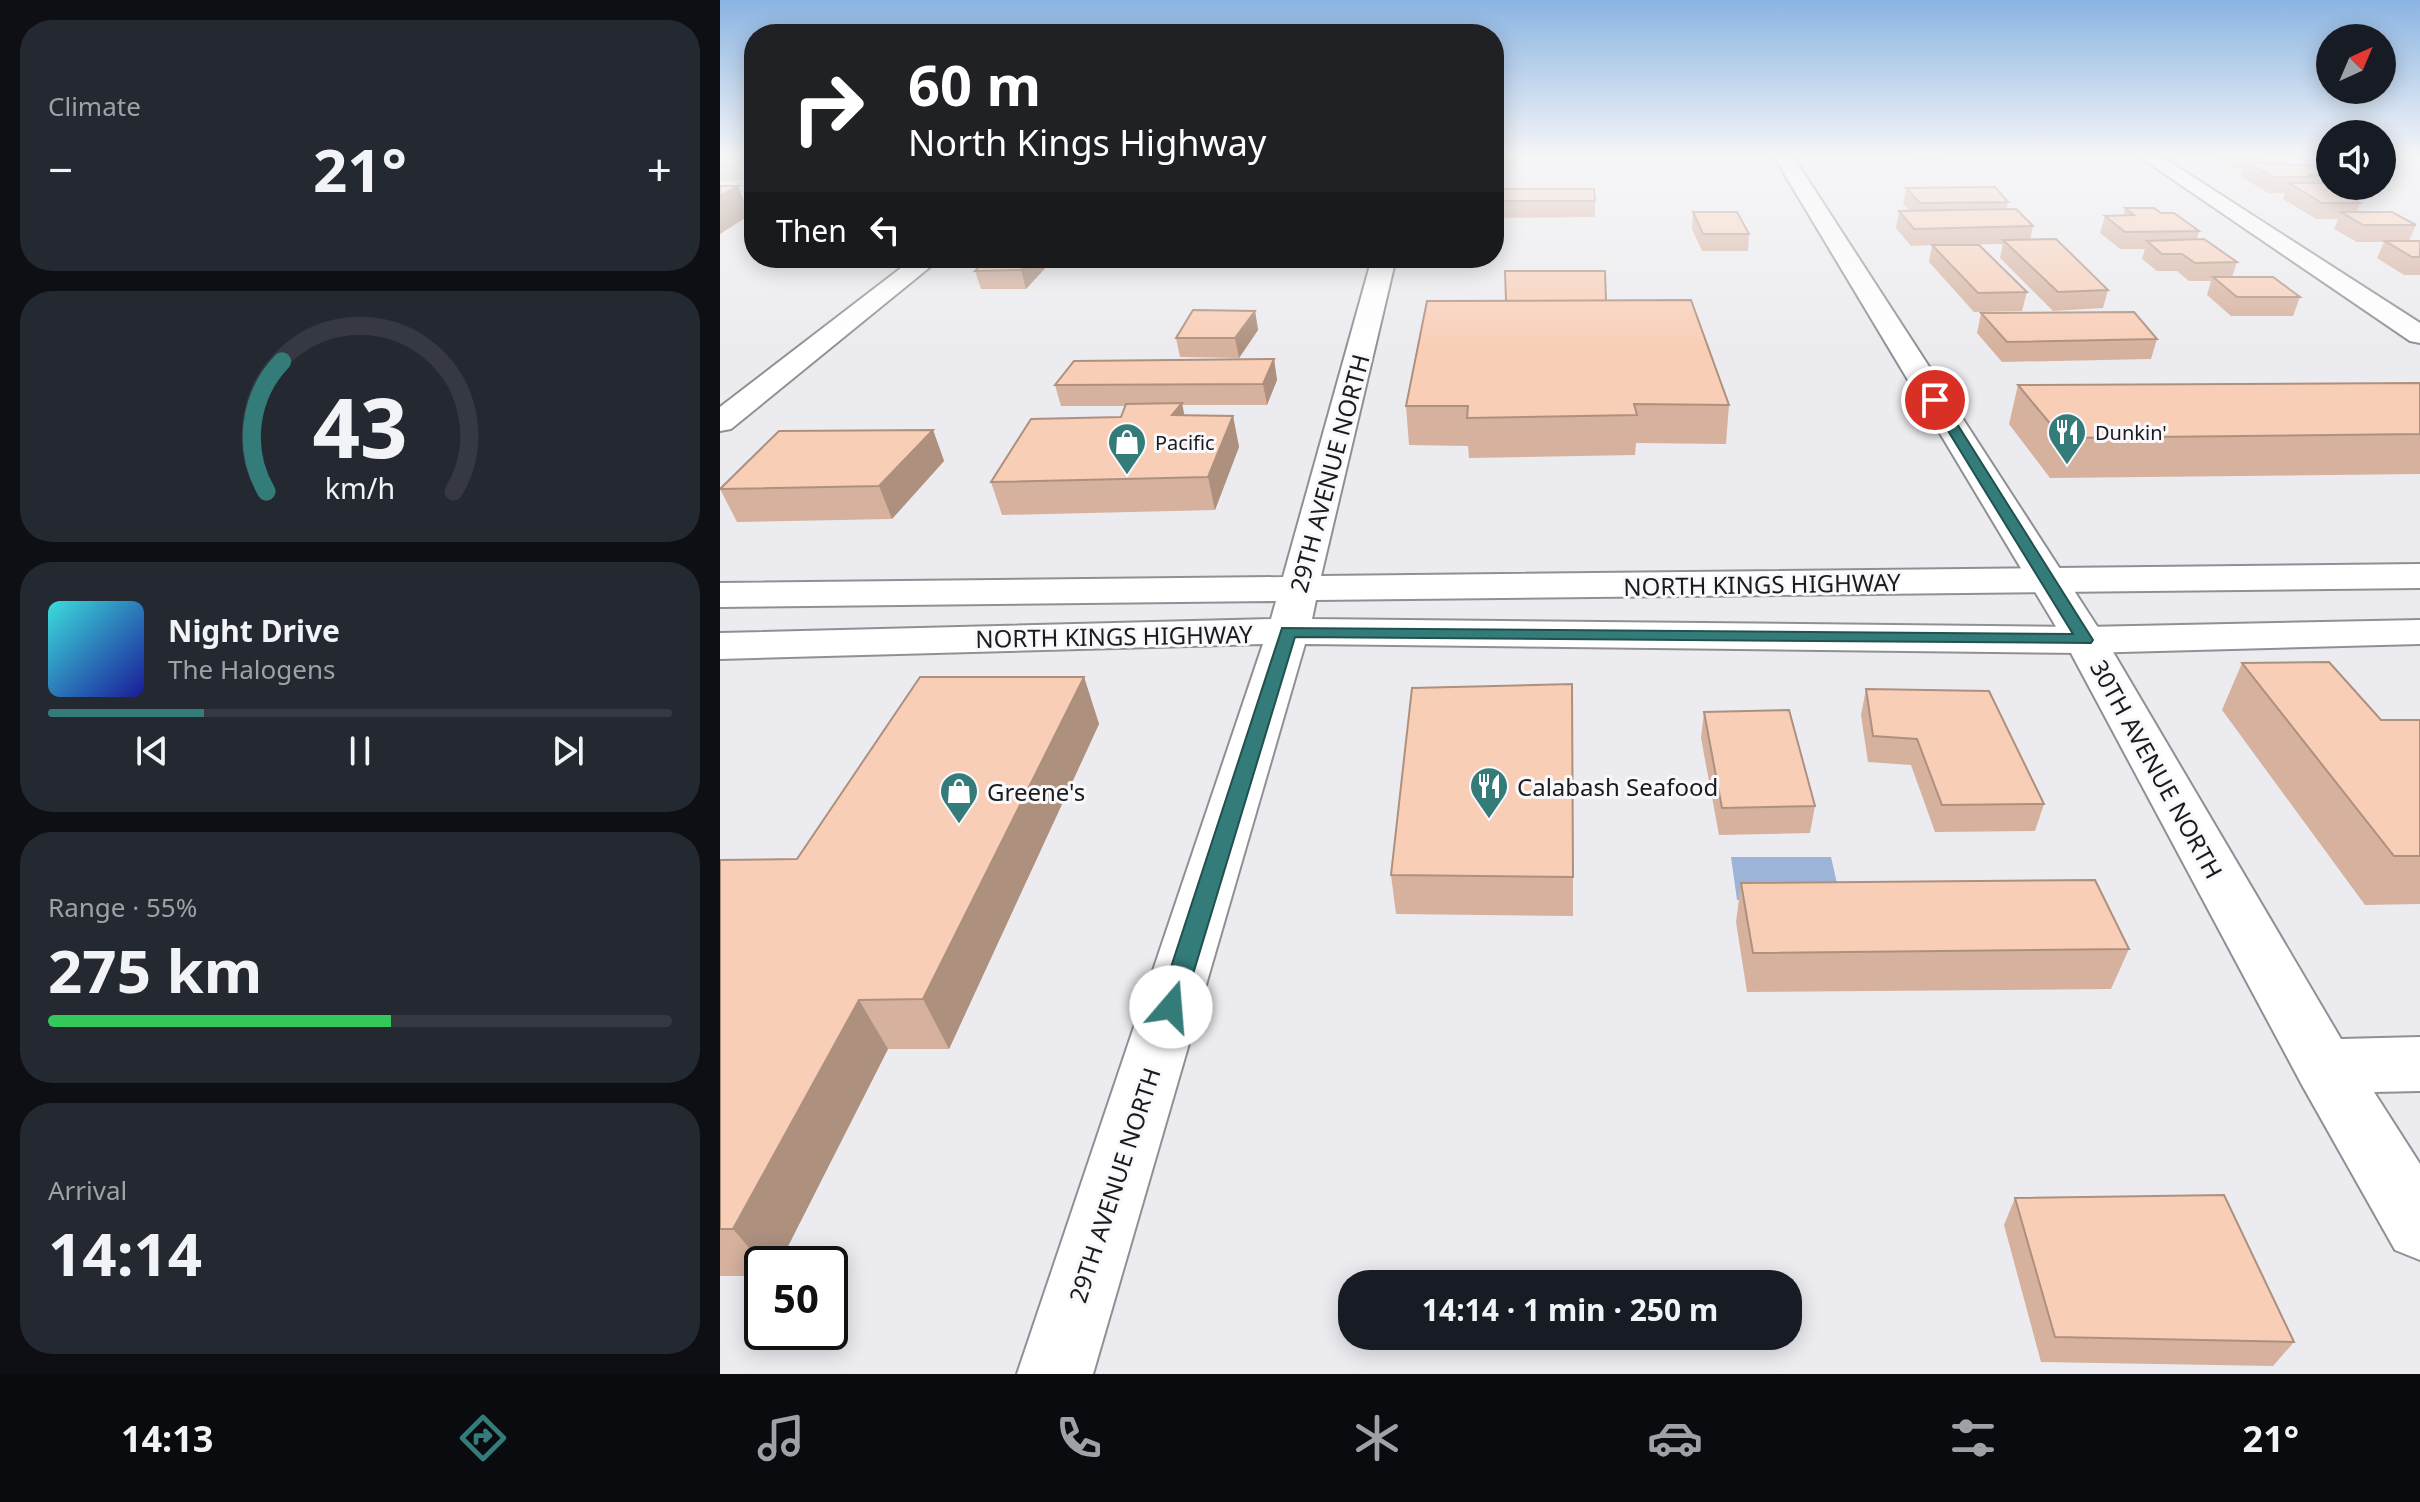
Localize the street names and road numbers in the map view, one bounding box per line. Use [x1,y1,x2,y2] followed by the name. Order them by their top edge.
[1281,350,1377,596] street label: 29TH AVENUE NORTH
[1623,565,1901,603] street label: NORTH KINGS HIGHWAY
[975,617,1253,655] street label: NORTH KINGS HIGHWAY
[2083,654,2231,884] street label: 30TH AVENUE NORTH
[1060,1063,1168,1307] street label: 29TH AVENUE NORTH

